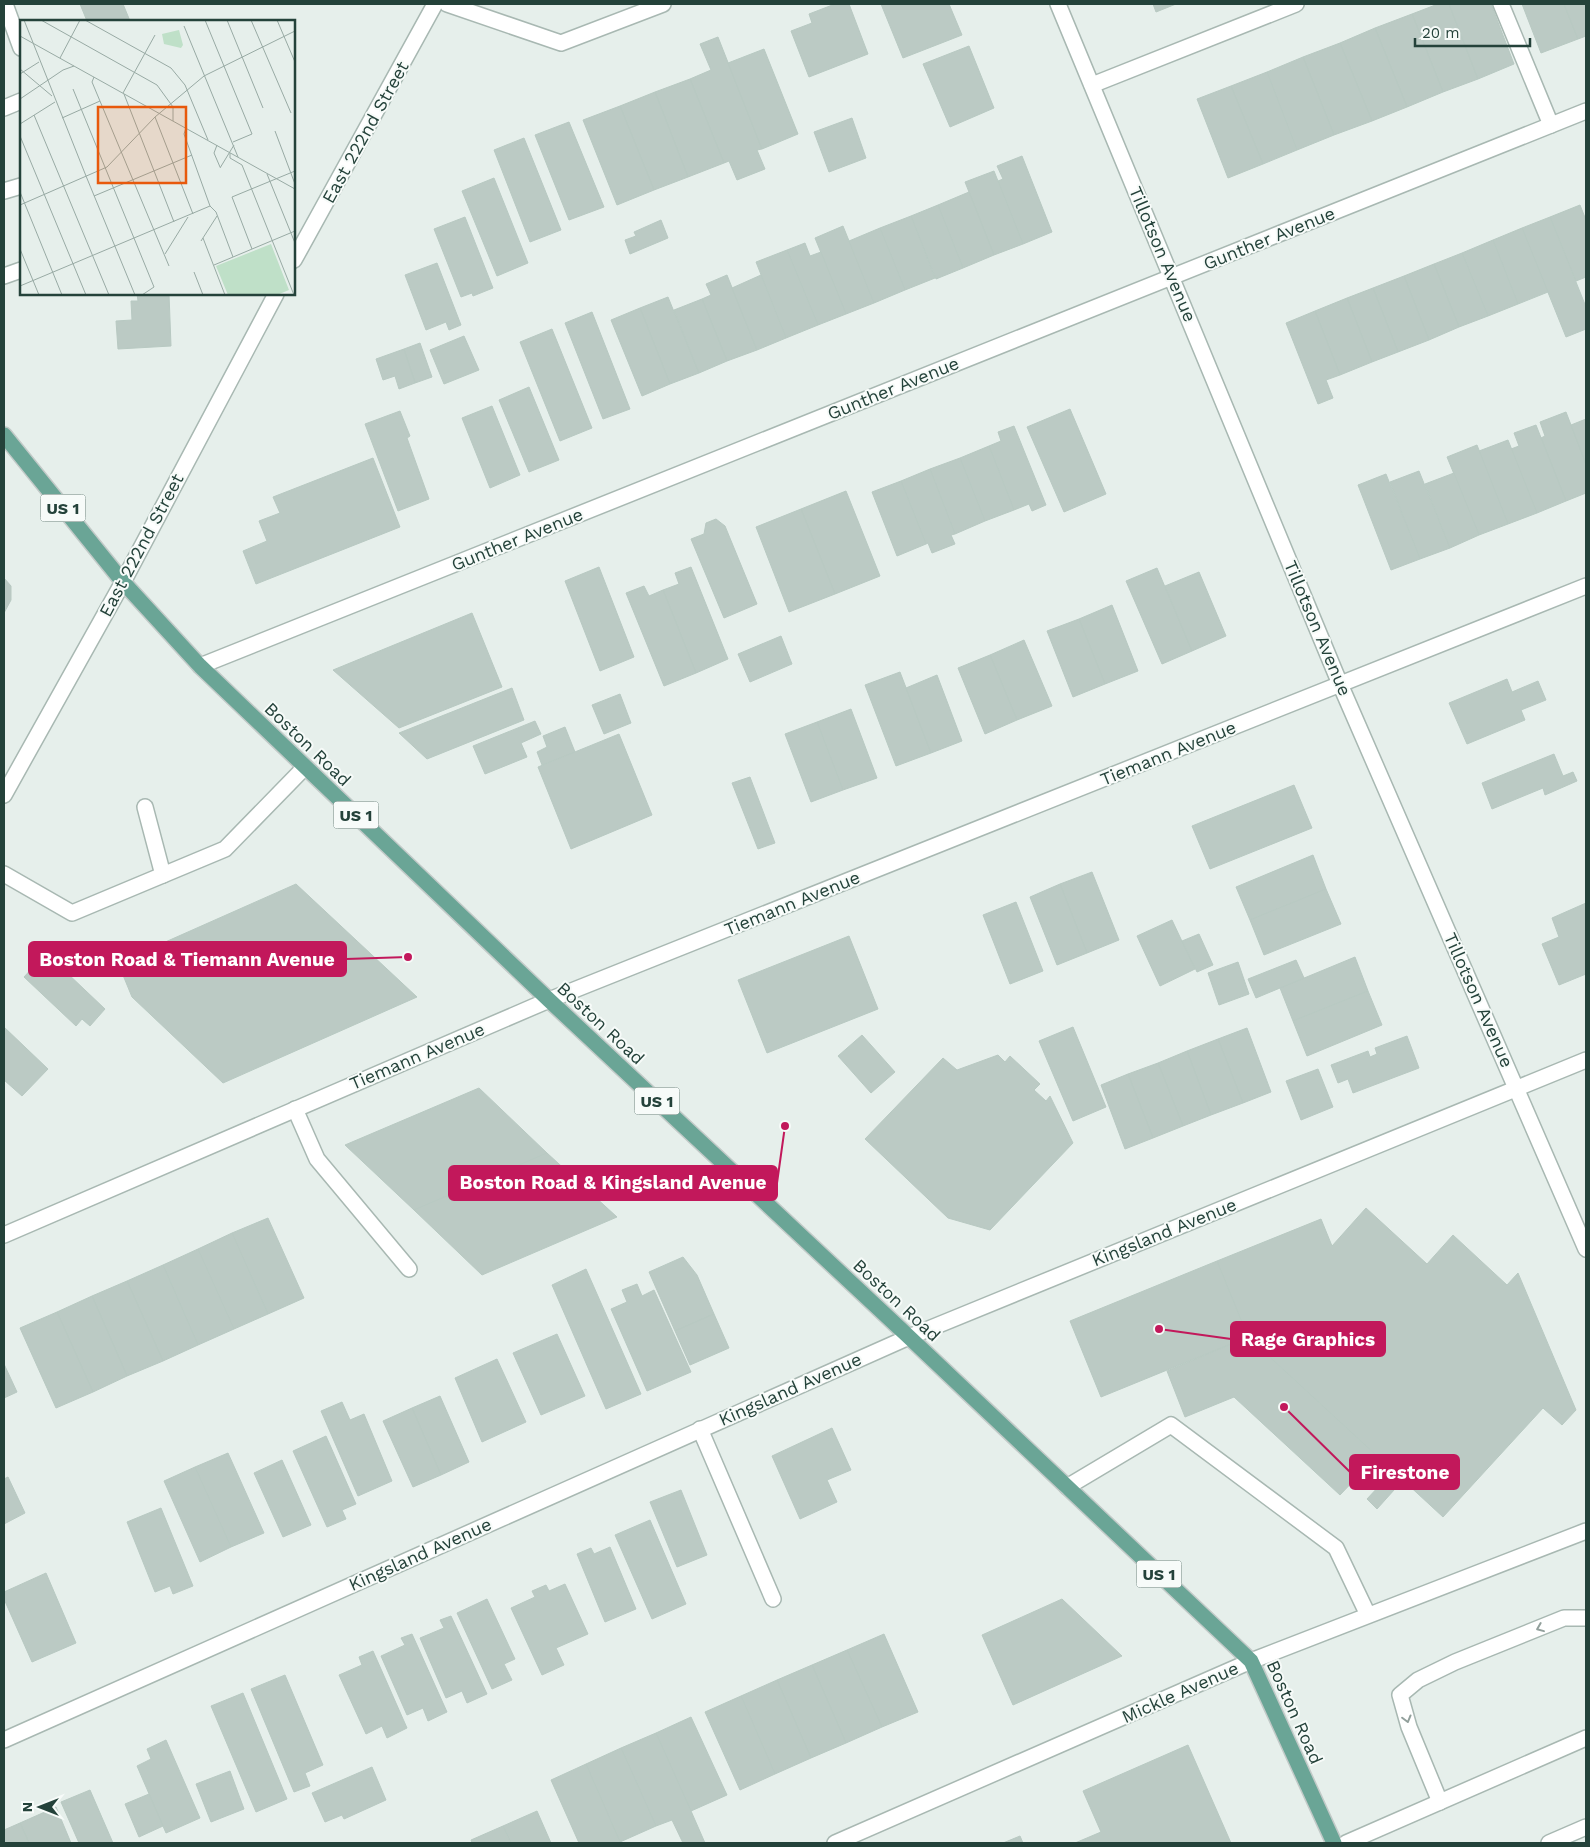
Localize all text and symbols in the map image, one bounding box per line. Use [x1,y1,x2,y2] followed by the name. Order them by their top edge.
[1415,15,1530,47] scale bar
[20,20,295,295] inset map
[1422,24,1460,42] text: 20 m
[317,57,413,207] street label: East 222nd Street
[1125,183,1201,325] street label: Tillotson Avenue
[1200,202,1338,274] street label: Gunther Avenue
[824,352,962,424] street label: Gunther Avenue
[94,469,188,620] street label: East 222nd Street
[40,494,86,522] road number: US 1
[448,503,586,575] street label: Gunther Avenue
[1280,557,1356,699] street label: Tillotson Avenue
[261,698,355,790] street label: Boston Road
[1097,716,1239,790] street label: Tiemann Avenue
[334,802,378,828] road number: US 1
[721,866,863,940] street label: Tiemann Avenue
[1440,929,1518,1071] street label: Tillotson Avenue
[29,942,346,976] callout: Boston Road & Tiemann Avenue
[39,948,335,971] text: Boston Road & Tiemann Avenue
[553,977,649,1069] street label: Boston Road
[346,1018,488,1094] street label: Tiemann Avenue
[634,1088,680,1114] road number: US 1
[449,1166,777,1200] callout: Boston Road & Kingsland Avenue
[460,1171,766,1194] text: Boston Road & Kingsland Avenue
[1089,1193,1239,1271] street label: Kingsland Avenue
[849,1254,945,1346] street label: Boston Road
[1231,1322,1385,1356] callout: Rage Graphics
[1241,1328,1375,1351] text: Rage Graphics
[715,1348,865,1430] street label: Kingsland Avenue
[1350,1455,1459,1489] callout: Firestone
[1361,1461,1449,1484] text: Firestone
[345,1513,495,1595] street label: Kingsland Avenue
[1136,1560,1182,1588] road number: US 1
[1536,1622,1545,1632] one-way arrow
[1118,1657,1242,1727] street label: Mickle Avenue
[1263,1657,1327,1767] street label: Boston Road
[1401,1714,1411,1722] one-way arrow
[15,1782,65,1832] north arrow
[19,1802,35,1812] text: N

